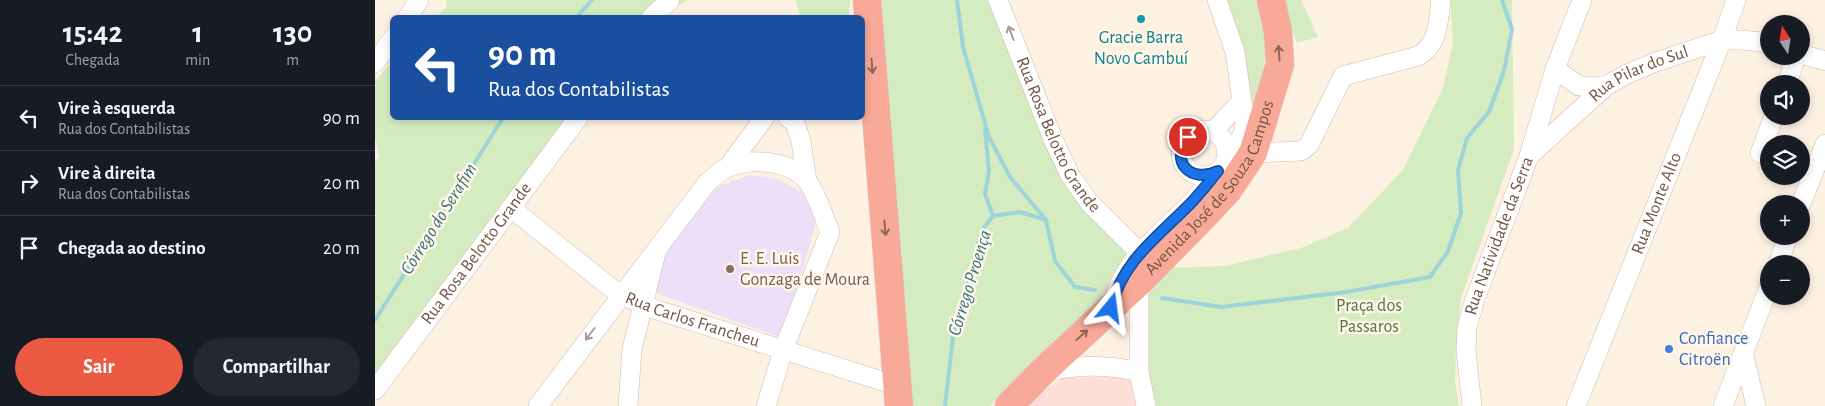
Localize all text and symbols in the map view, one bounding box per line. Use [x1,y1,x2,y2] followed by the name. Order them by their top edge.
[1135,13,1147,25] marker: Gracie Barra Novo Cambuí
[1760,15,1810,65] north arrow
[1760,15,1810,305] map controls
[63,18,123,48] text: 15:42
[192,18,203,48] text: 1
[273,18,312,48] text: 130
[1006,26,1015,41] one-way arrow
[1094,29,1189,68] place label: Gracie Barra Novo Cambuí
[405,35,470,100] icon: left
[488,37,557,72] text: 90 m
[1586,43,1691,106] street label: Rua Pilar do Sul
[1275,45,1284,61] one-way arrow
[65,52,120,68] text: Chegada
[185,52,210,68] text: min
[286,52,299,68] text: m
[1013,54,1104,217] street label: Rua Rosa Belotto Grande
[867,58,877,74] one-way arrow
[1760,75,1810,125] button: sound
[488,78,670,100] text: Rua dos Contabilistas
[1142,98,1278,279] street label: Avenida José de Souza Campos
[58,99,175,118] text: Vire à esquerda
[15,104,43,132] icon: left
[323,109,360,128] text: 90 m
[1167,116,1209,158] pin
[58,121,190,137] text: Rua dos Contabilistas
[1174,123,1202,151] icon: arrive
[1760,135,1810,185] button: layers
[1628,150,1685,257] street label: Rua Monte Alto
[1462,154,1537,317] street label: Rua Natividade da Serra
[397,160,481,278] water label: Córrego do Serafim
[58,164,156,183] text: Vire à direita
[15,169,43,197] icon: right
[323,174,360,193] text: 20 m
[418,180,535,328] street label: Rua Rosa Belotto Grande
[58,186,190,202] text: Rua dos Contabilistas
[1760,195,1810,245] button: +
[880,220,890,236] one-way arrow
[945,228,995,338] water label: Córrego Proença
[15,234,43,262] icon: arrive
[58,239,206,258] text: Chegada ao destino
[323,239,360,258] text: 20 m
[740,250,870,289] place label: E. E. Luis Gonzaga de Moura
[1760,255,1810,305] button: −
[724,263,736,275] marker: E. E. Luis Gonzaga de Moura
[1084,281,1136,333] position arrow
[622,289,762,351] street label: Rua Carlos Francheu
[1336,297,1402,336] park label: Praça dos Passaros
[585,327,596,340] one-way arrow
[1075,329,1088,341] one-way arrow
[1679,330,1748,369] place label: Confiance Citroën
[15,338,183,396] button: Sair
[193,338,360,396] button: Compartilhar
[1663,343,1675,355] marker: Confiance Citroën

